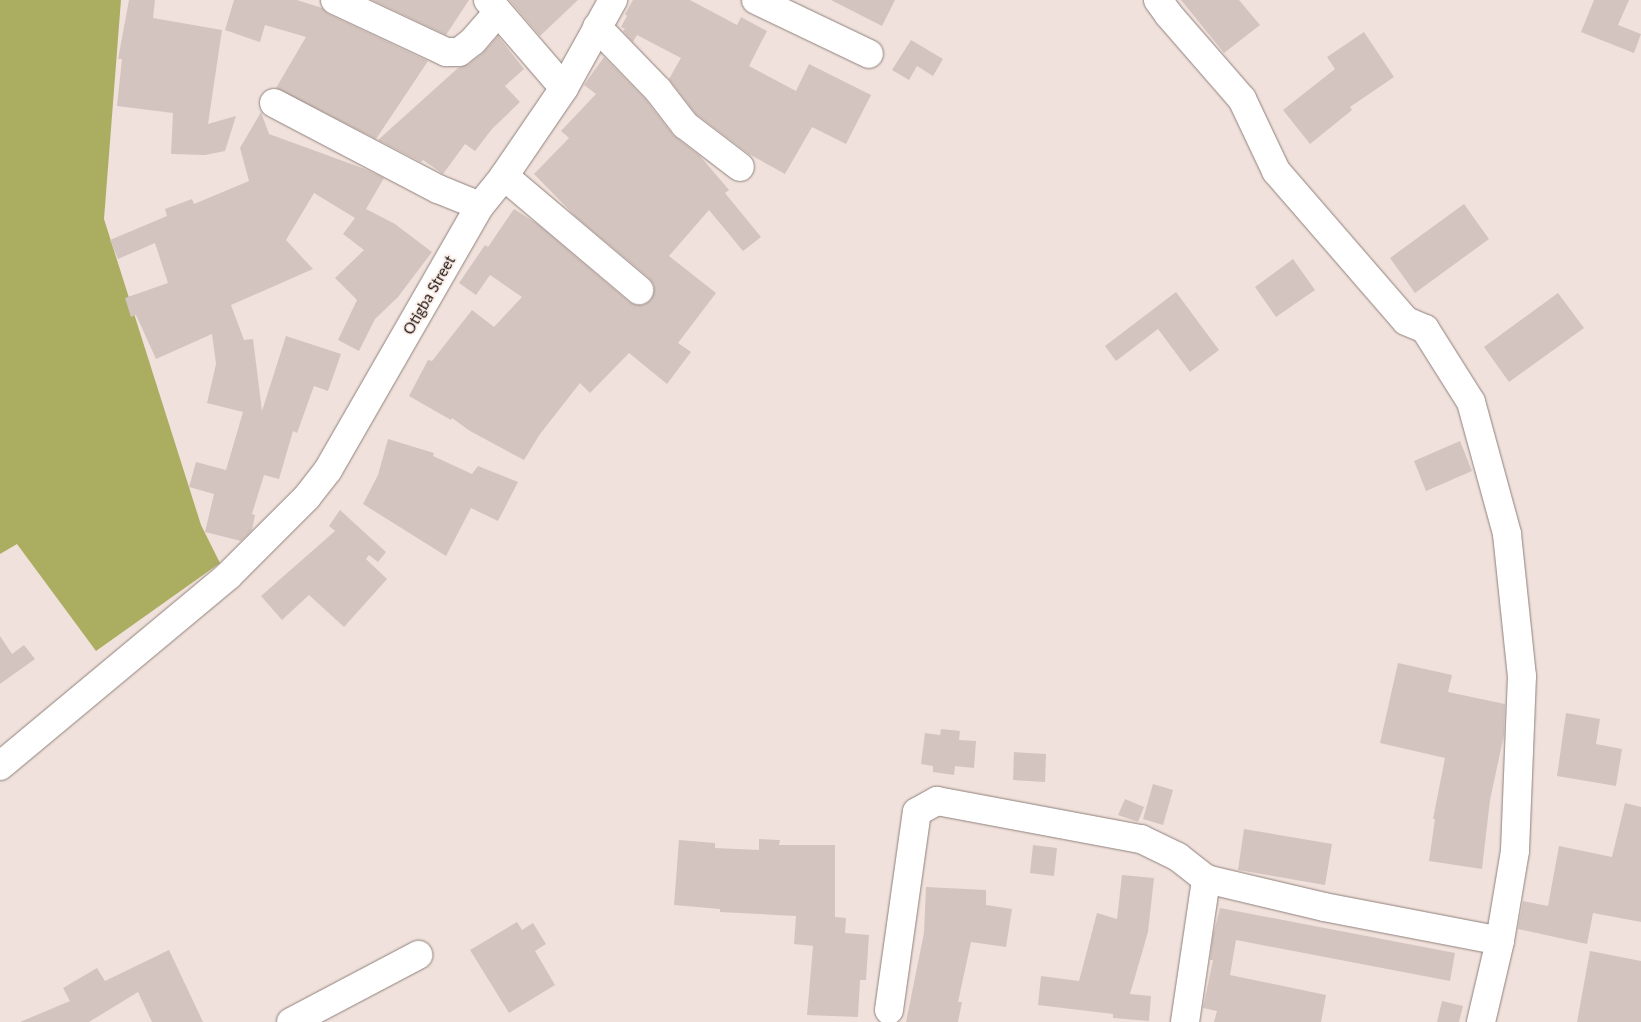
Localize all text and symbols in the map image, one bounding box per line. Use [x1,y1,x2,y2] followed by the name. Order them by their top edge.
[399,252,459,338] street label: Otigba Street

